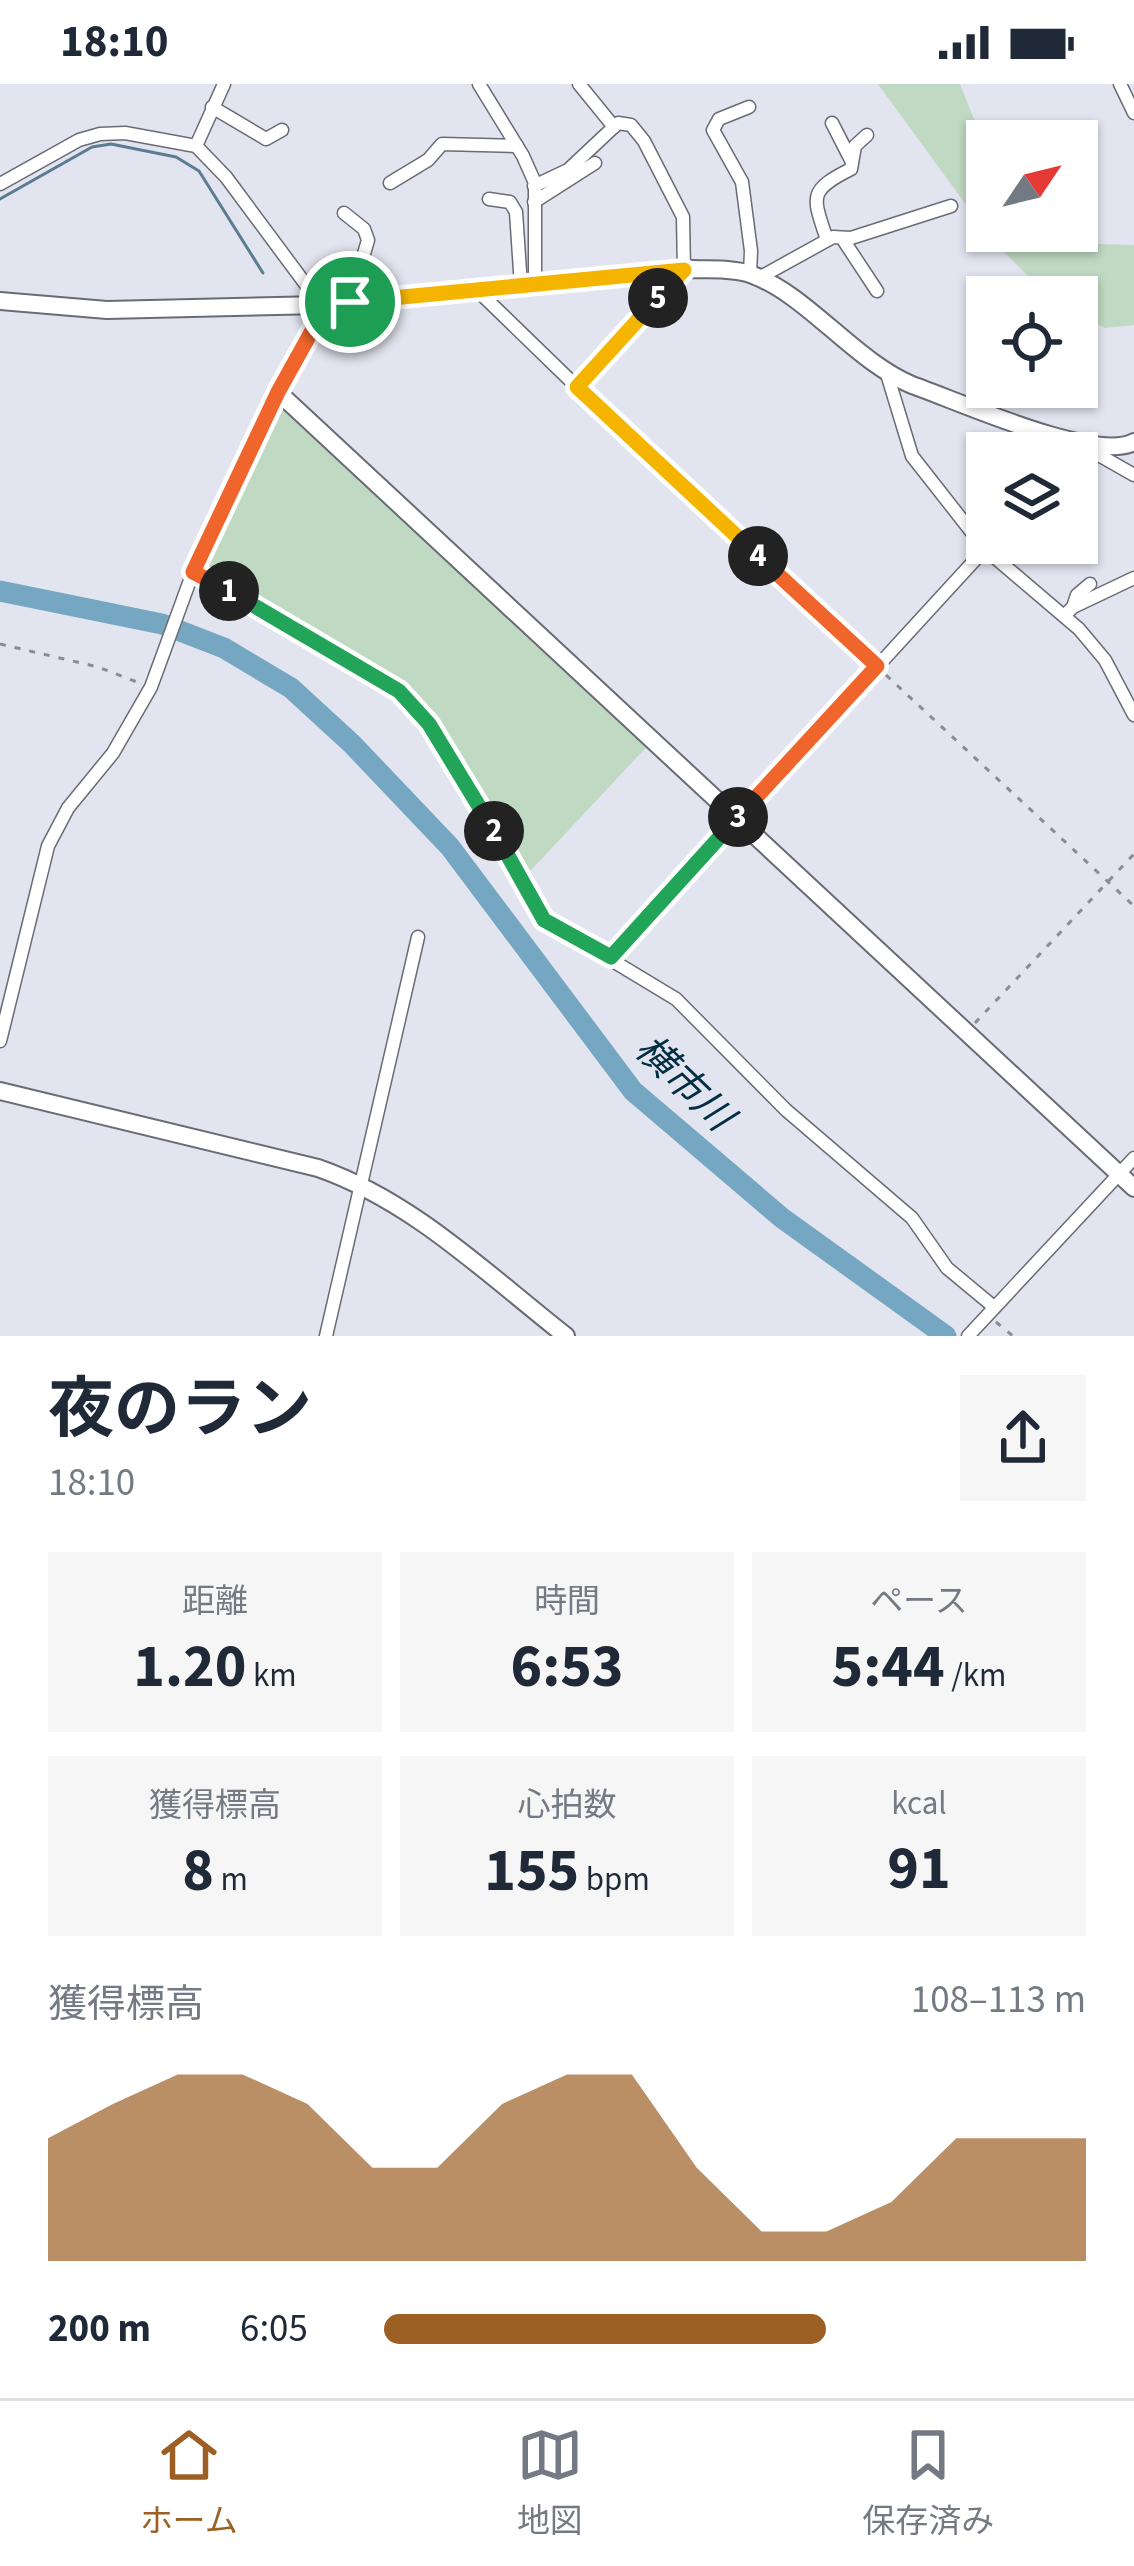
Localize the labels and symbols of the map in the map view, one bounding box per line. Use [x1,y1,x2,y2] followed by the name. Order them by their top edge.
[966,120,1098,252] north arrow
[299,251,401,353] pin
[628,268,688,328] pin: 5
[728,526,788,586] pin: 4
[199,561,259,621] pin: 1
[708,787,768,847] pin: 3
[464,801,524,861] pin: 2
[622,1023,748,1147] water label: 横市川

